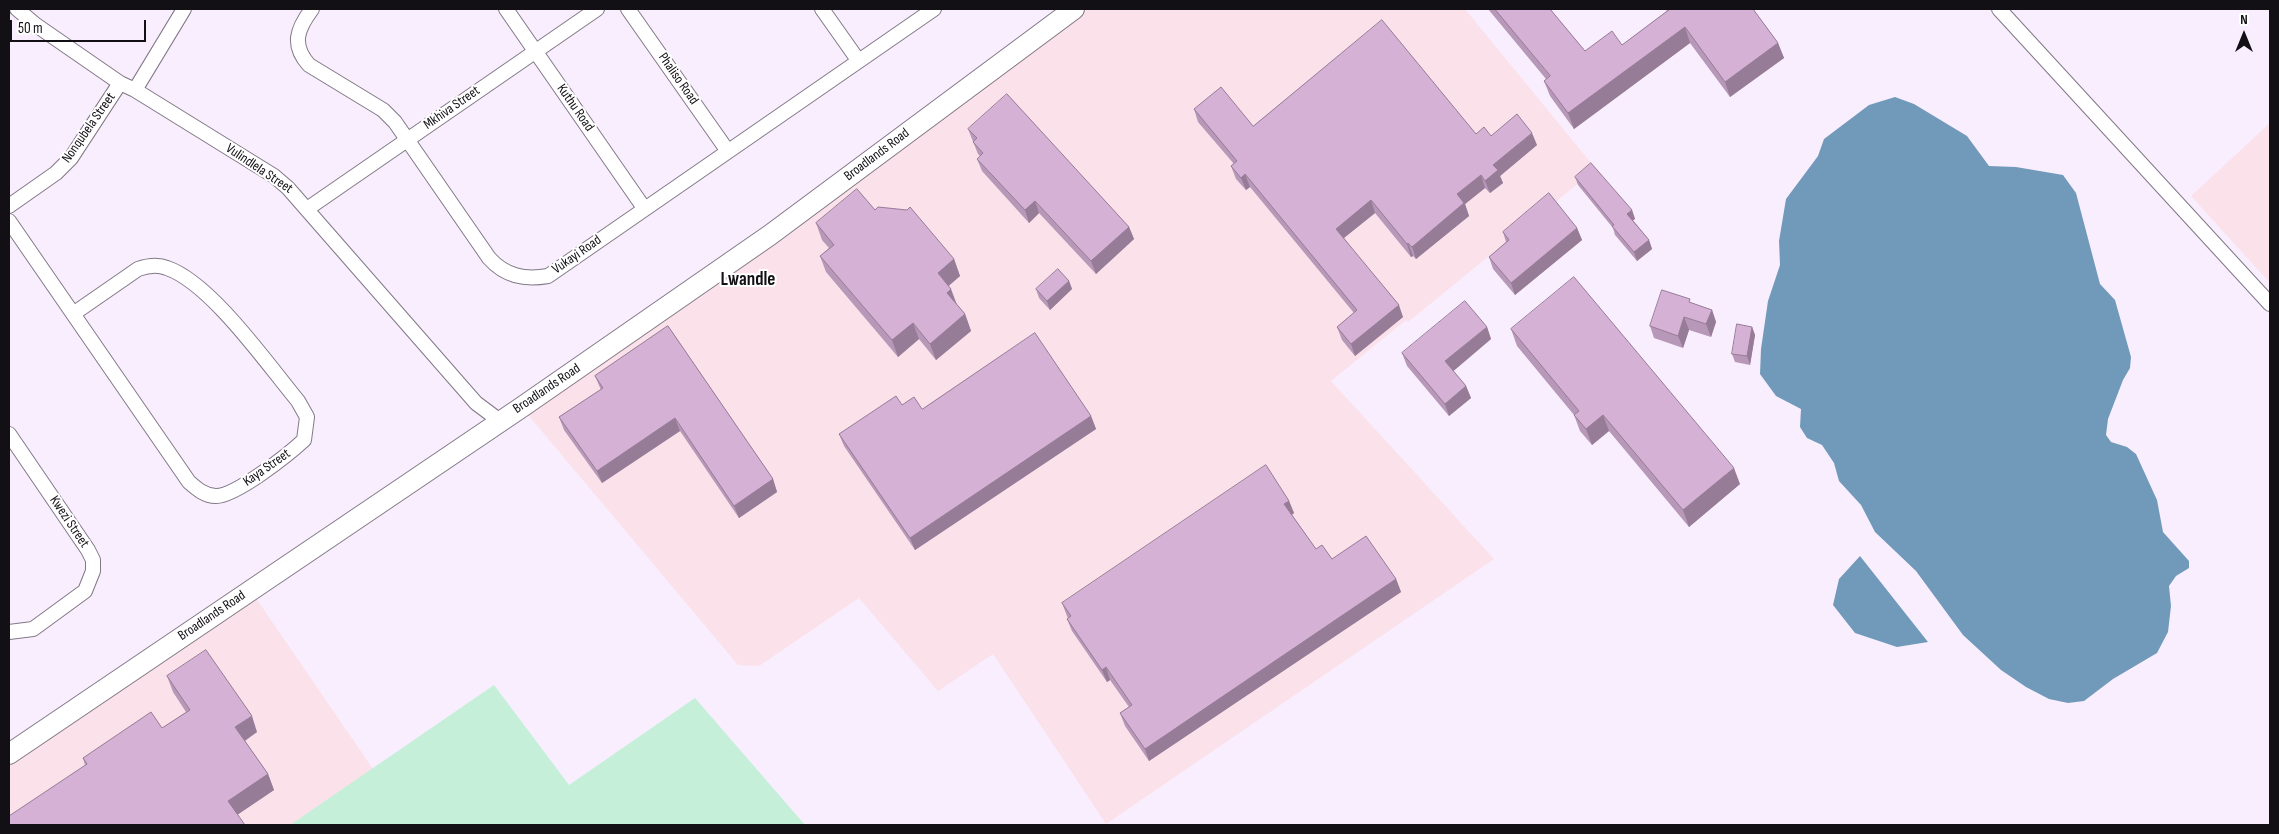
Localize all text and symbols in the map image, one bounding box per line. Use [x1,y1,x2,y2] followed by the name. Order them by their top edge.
[12,10,149,42] scale bar
[2219,10,2269,60] north arrow
[2240,11,2248,28] text: N
[18,19,43,38] text: 50 m
[654,50,702,108] street label: Phaliso Road
[553,81,597,135] street label: Kuthu Road
[421,83,483,133] street label: Mkhiva Street
[59,90,119,166] street label: Nonqubela Street
[841,125,913,185] street label: Broadlands Road
[222,140,296,198] street label: Vulindlela Street
[549,232,605,278] street label: Vukayi Road
[721,269,775,291] district label: Lwandle
[510,360,584,418] street label: Broadlands Road
[240,446,294,490] street label: Kaya Street
[46,493,92,551] street label: Kwezi Street
[175,587,249,645] street label: Broadlands Road

